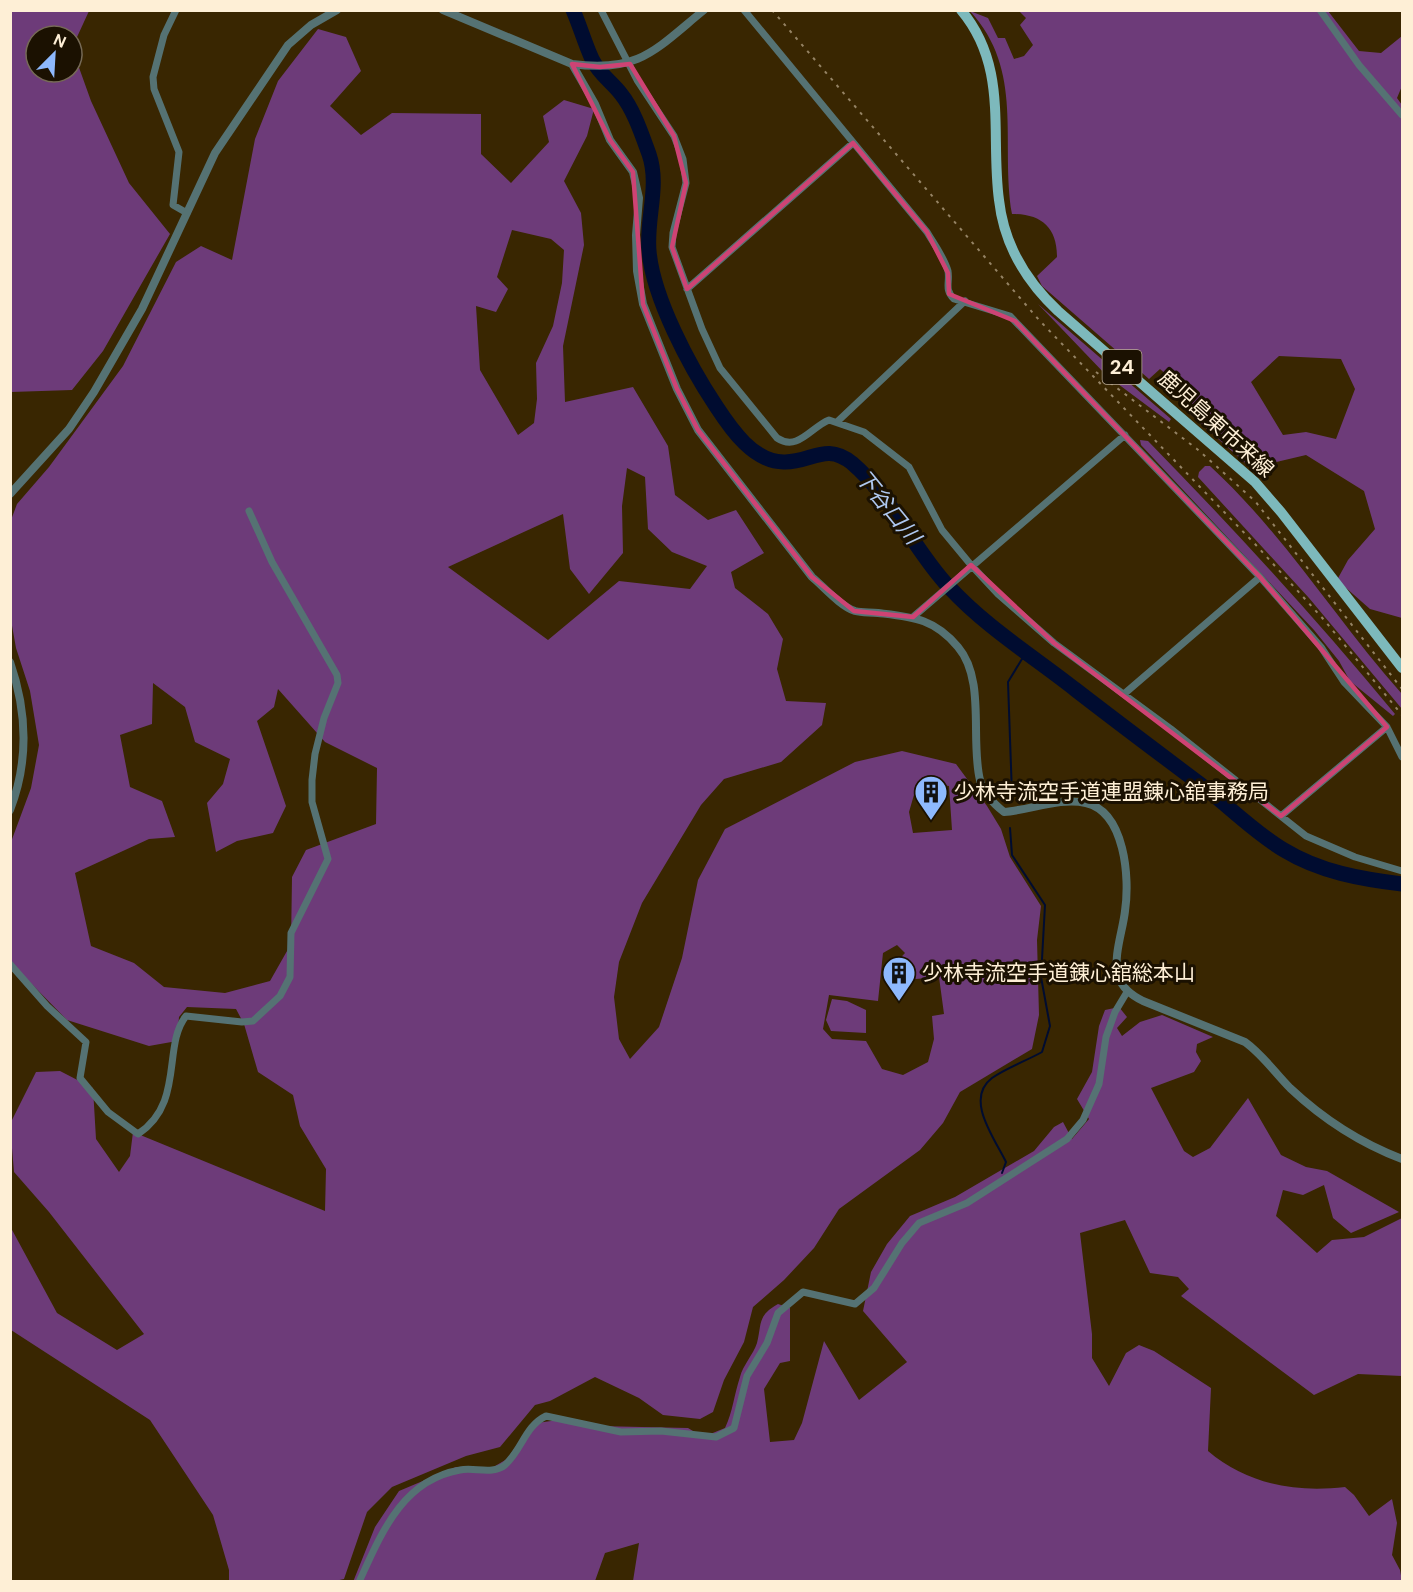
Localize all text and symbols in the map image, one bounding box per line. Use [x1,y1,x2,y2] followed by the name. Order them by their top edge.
[24,24,84,84] north arrow
[50,29,69,53] text: N
[1102,350,1142,384] road number: 24
[1152,364,1280,484] street label: 鹿児島東市来線
[849,464,928,552] water label: 下谷口川
[913,774,949,821] building icon: 少林寺流空手道連盟錬心舘事務局
[954,778,1269,806] place label: 少林寺流空手道連盟錬心舘事務局
[881,955,917,1002] building icon: 少林寺流空手道錬心舘総本山
[922,959,1195,987] place label: 少林寺流空手道錬心舘総本山

